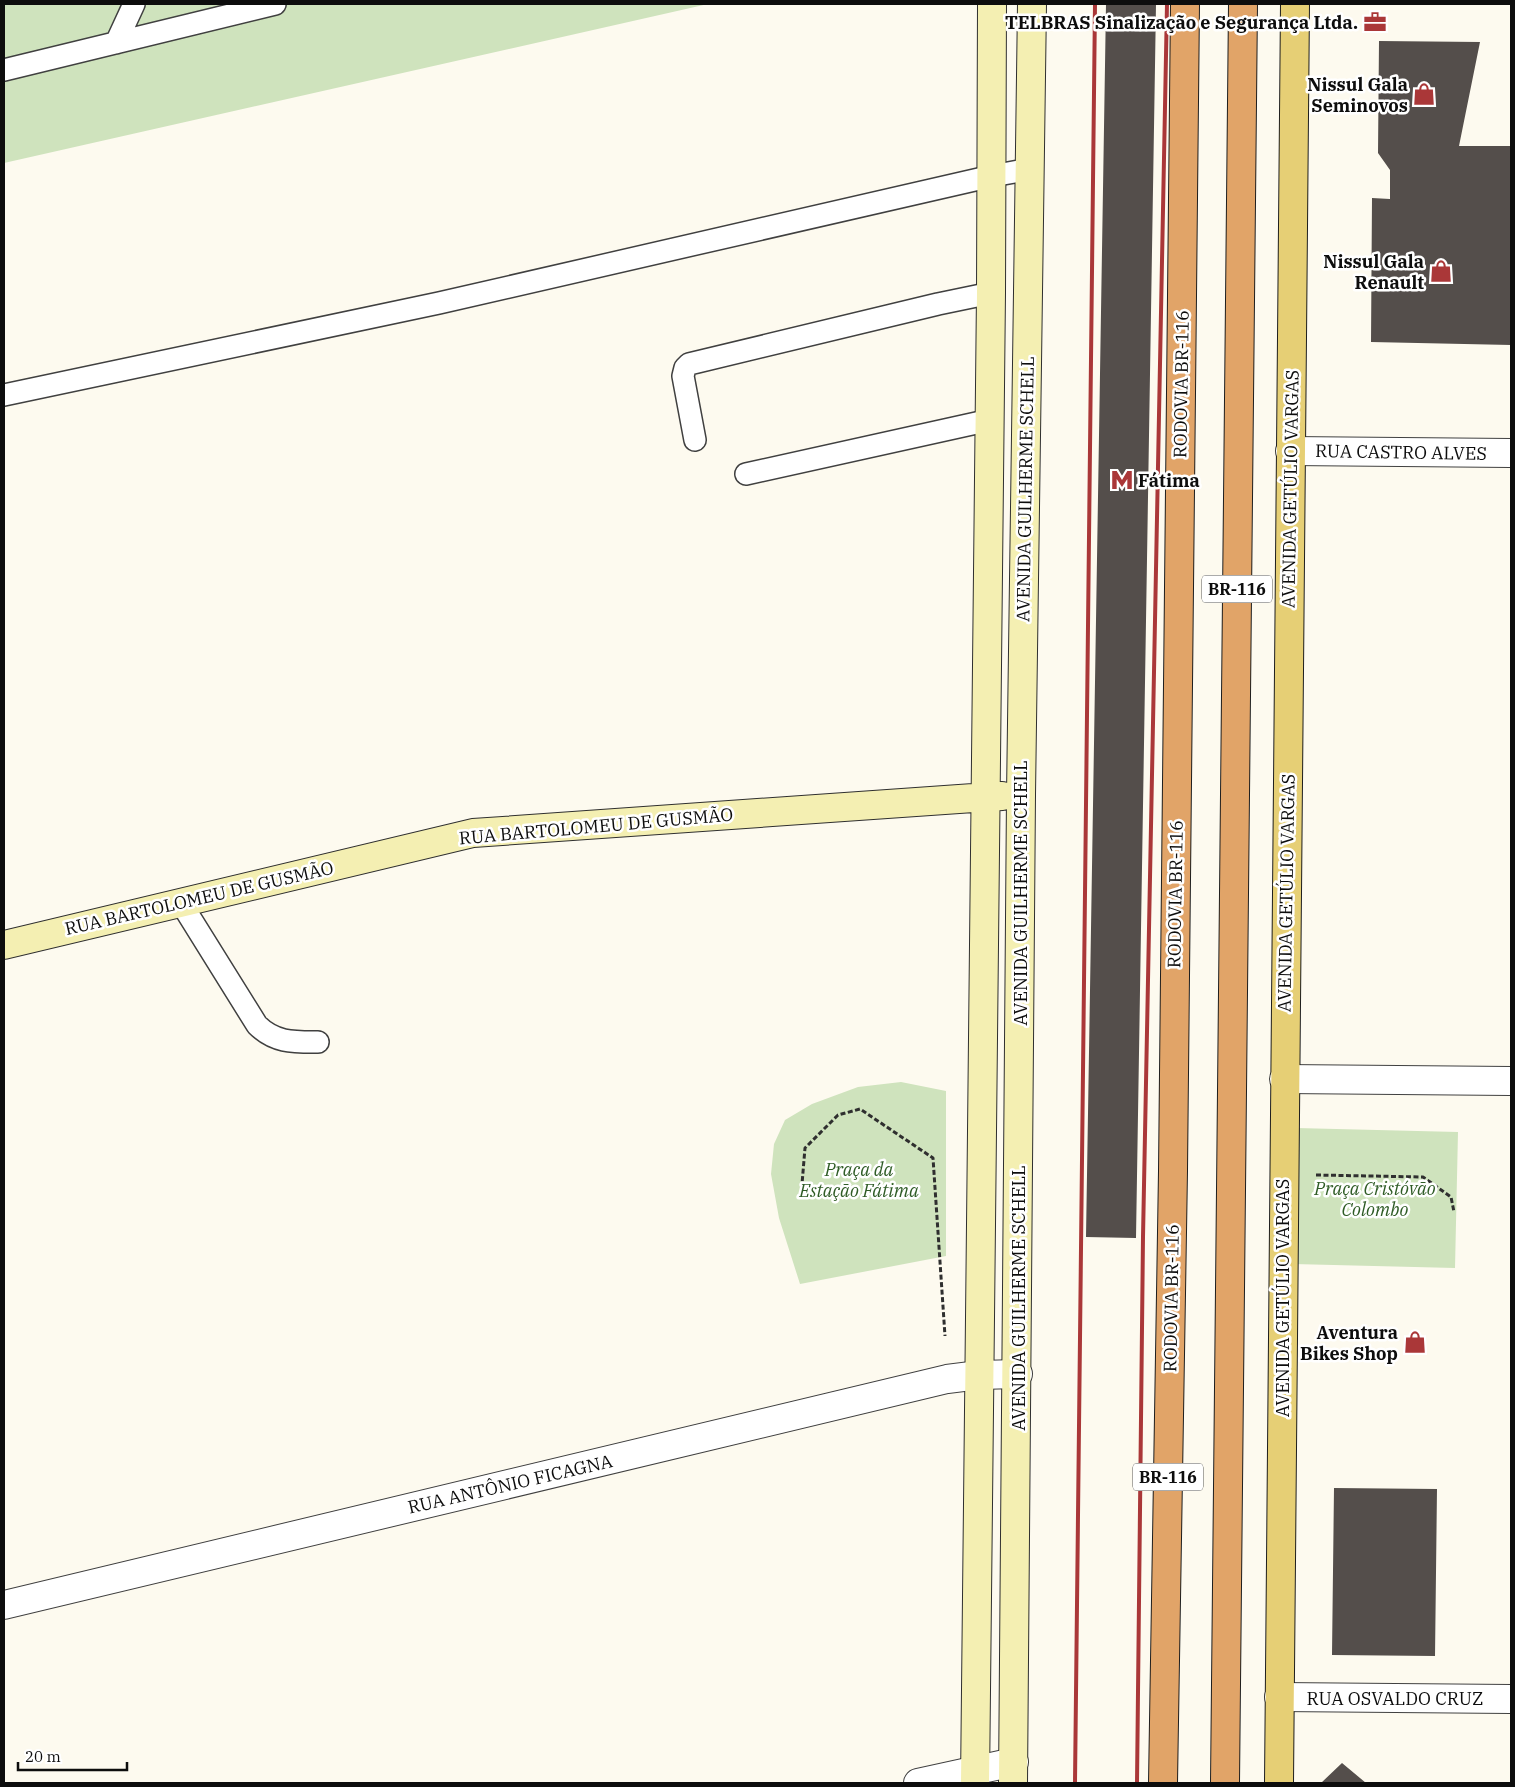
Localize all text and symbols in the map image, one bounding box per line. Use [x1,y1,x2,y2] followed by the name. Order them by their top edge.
[1362,9,1388,35] office icon: TELBRAS Sinalização e Segurança Ltda.
[1005,11,1358,34] place label: TELBRAS Sinalização e Segurança Ltda.
[1307,73,1408,117] place label: Nissul Gala Seminovos
[1411,81,1437,107] shop icon: Nissul Gala Seminovos
[1323,250,1424,294] place label: Nissul Gala Renault
[1428,258,1454,284] shop icon: Nissul Gala Renault
[1168,310,1194,458] street label: RODOVIA BR-116
[1011,356,1039,622] street label: AVENIDA GUILHERME SCHELL
[1276,370,1304,608] street label: AVENIDA GETÚLIO VARGAS
[1315,439,1487,465] street label: RUA CASTRO ALVES
[1109,467,1135,493] metro station icon: Fátima
[1138,469,1200,492] place label: Fátima
[1202,576,1272,602] road number: BR-116
[1009,760,1032,1026] street label: AVENIDA GUILHERME SCHELL
[1272,774,1300,1012] street label: AVENIDA GETÚLIO VARGAS
[458,803,734,849] street label: RUA BARTOLOMEU DE GUSMÃO
[1162,820,1188,968] street label: RODOVIA BR-116
[62,856,336,940] street label: RUA BARTOLOMEU DE GUSMÃO
[798,1158,919,1202] park label: Praça da Estação Fátima
[1007,1165,1030,1431] street label: AVENIDA GUILHERME SCHELL
[1313,1177,1436,1221] park label: Praça Cristóvão Colombo
[1271,1179,1294,1417] street label: AVENIDA GETÚLIO VARGAS
[1158,1224,1184,1372] street label: RODOVIA BR-116
[1300,1321,1398,1365] place label: Aventura Bikes Shop
[1402,1329,1428,1355] shop icon: Aventura Bikes Shop
[405,1449,615,1519] street label: RUA ANTÔNIO FICAGNA
[1133,1464,1203,1490] road number: BR-116
[1307,1687,1483,1710] street label: RUA OSVALDO CRUZ
[18,1740,126,1772] scale bar
[25,1747,61,1766] text: 20 m

